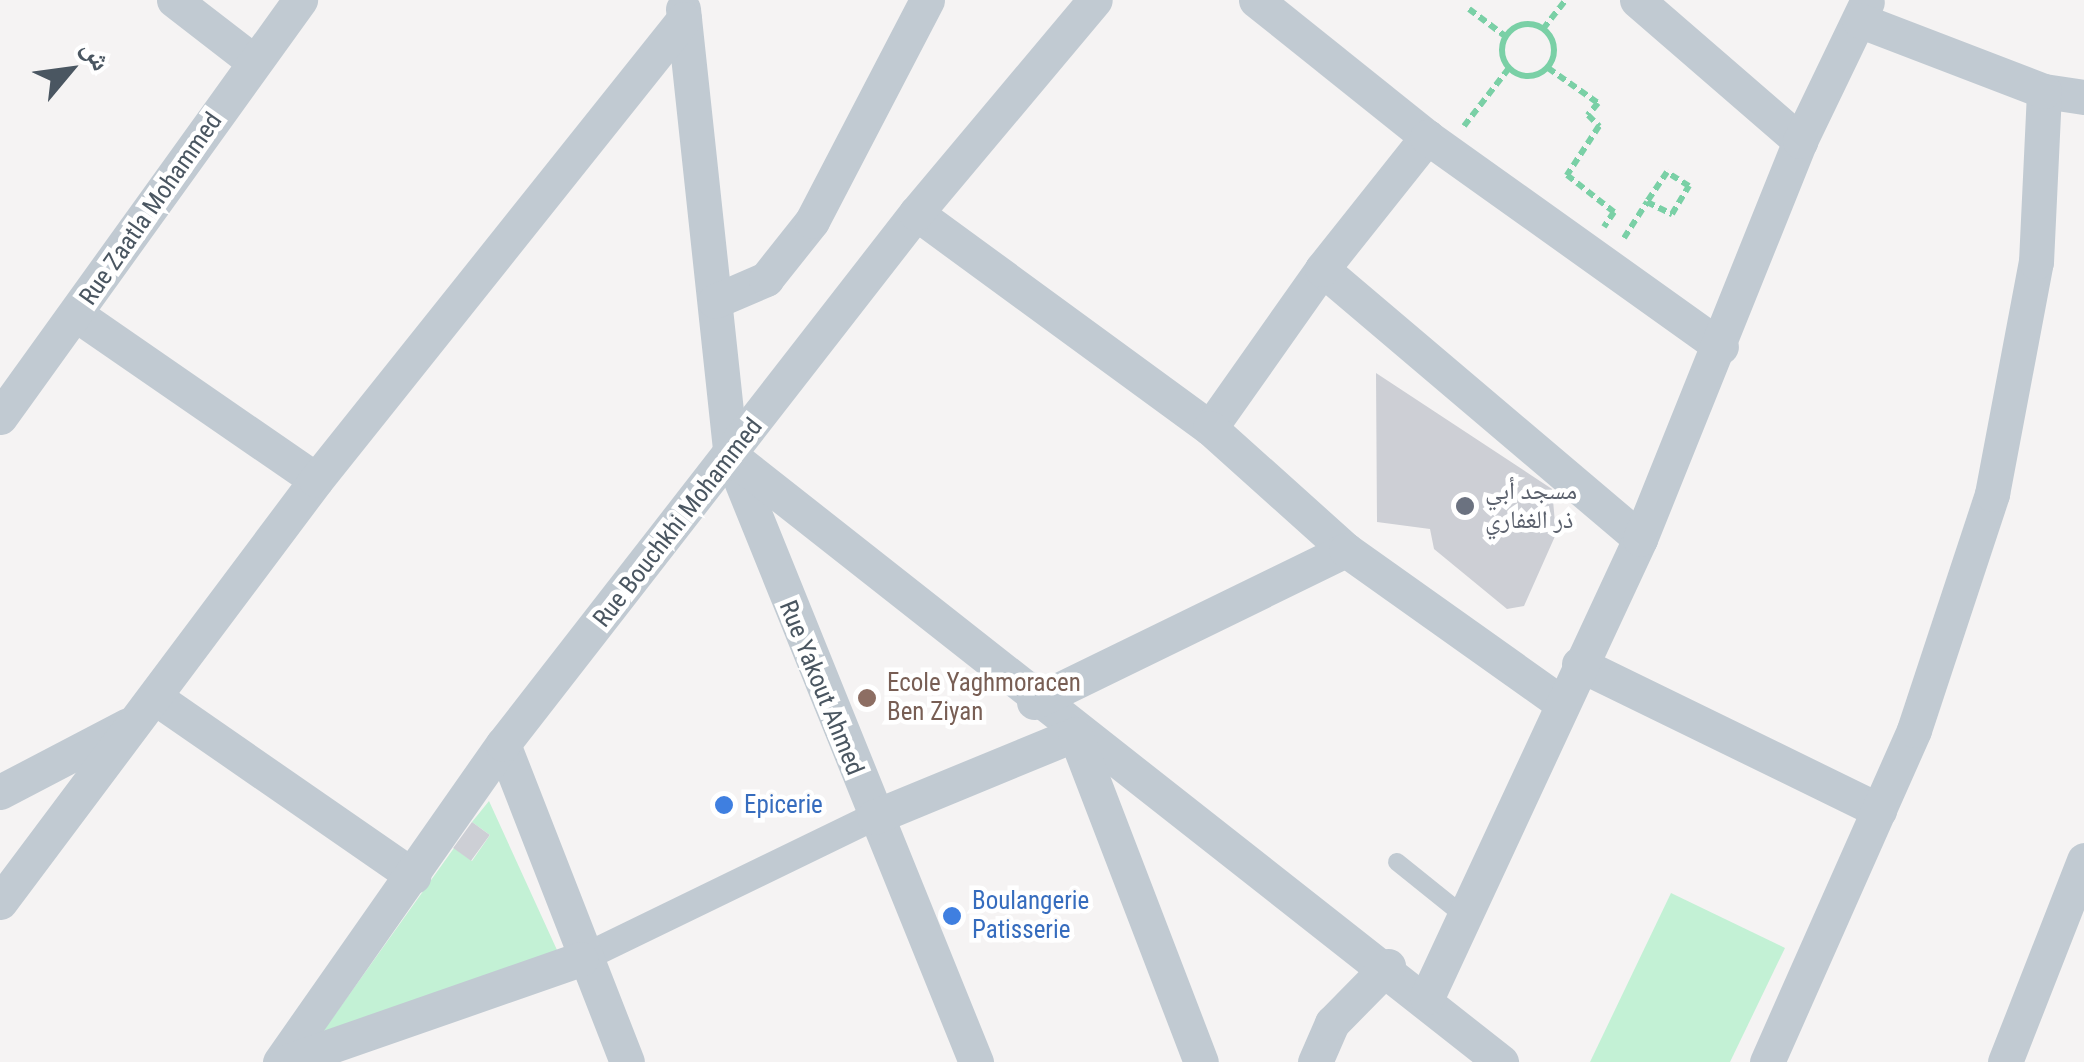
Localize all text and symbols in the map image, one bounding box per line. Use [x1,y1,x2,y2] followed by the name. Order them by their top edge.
[20,20,120,120] north arrow
[75,34,118,76] text: ش
[73,107,229,311] street label: Rue Zaatla Mohammed
[587,413,769,633] street label: Rue Bouchkhi Mohammed
[1485,477,1577,536] place label: مسجد أبي ذر الغفاري
[1454,495,1476,517] marker: مسجد أبي ذر الغفاري
[772,596,870,780] street label: Rue Yakout Ahmed
[887,669,1081,728] place label: Ecole Yaghmoracen Ben Ziyan
[856,687,878,709] marker: Ecole Yaghmoracen Ben Ziyan
[744,790,823,820] place label: Epicerie
[713,794,735,816] marker: Epicerie
[972,887,1089,946] place label: Boulangerie Patisserie
[941,905,963,927] marker: Boulangerie Patisserie

